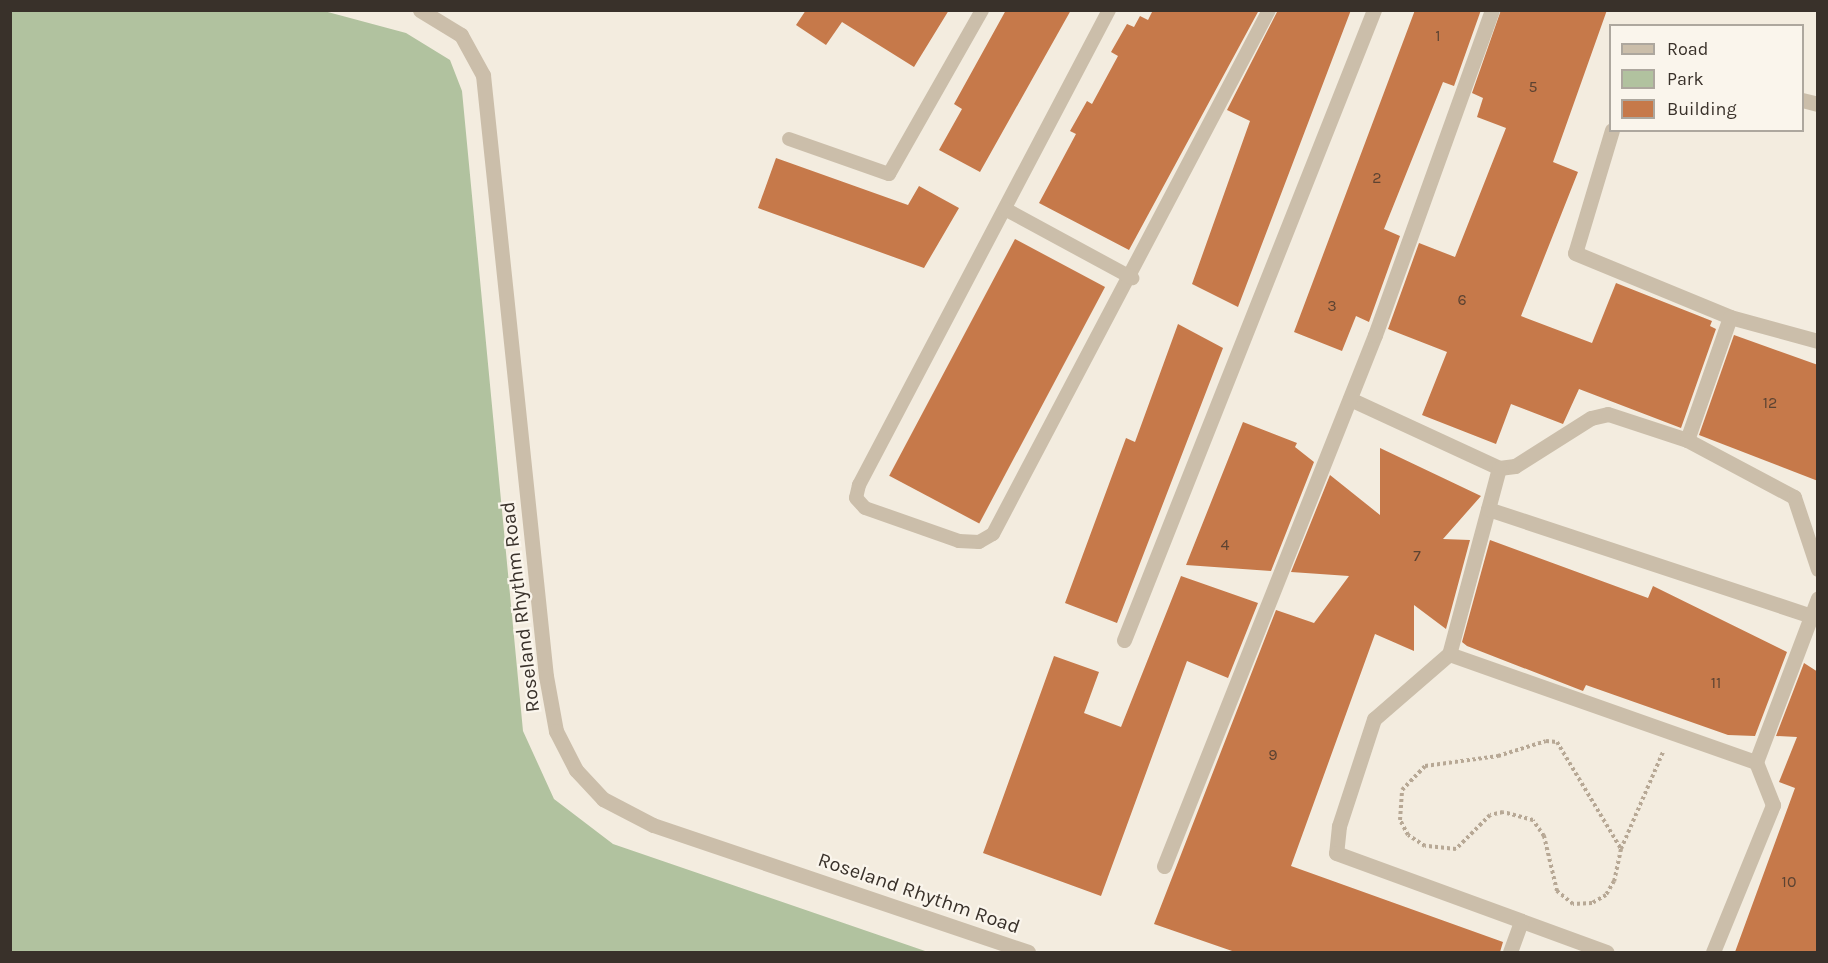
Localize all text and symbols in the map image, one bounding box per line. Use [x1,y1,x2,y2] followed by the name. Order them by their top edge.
[1609,24,1804,132] legend
[1435,26,1441,46] house number: 1
[1667,38,1708,60] text: Road
[1667,68,1704,90] text: Park
[1528,77,1538,97] house number: 5
[1667,98,1737,120] text: Building
[1372,168,1382,188] house number: 2
[1457,290,1467,310] house number: 6
[1327,296,1337,316] house number: 3
[1763,393,1777,413] house number: 12
[495,500,545,714] street label: Roseland Rhythm Road
[1221,535,1229,555] house number: 4
[1413,546,1421,566] house number: 7
[1711,673,1721,693] house number: 11
[1268,745,1278,765] house number: 9
[815,847,1023,939] street label: Roseland Rhythm Road
[1782,872,1796,892] house number: 10

